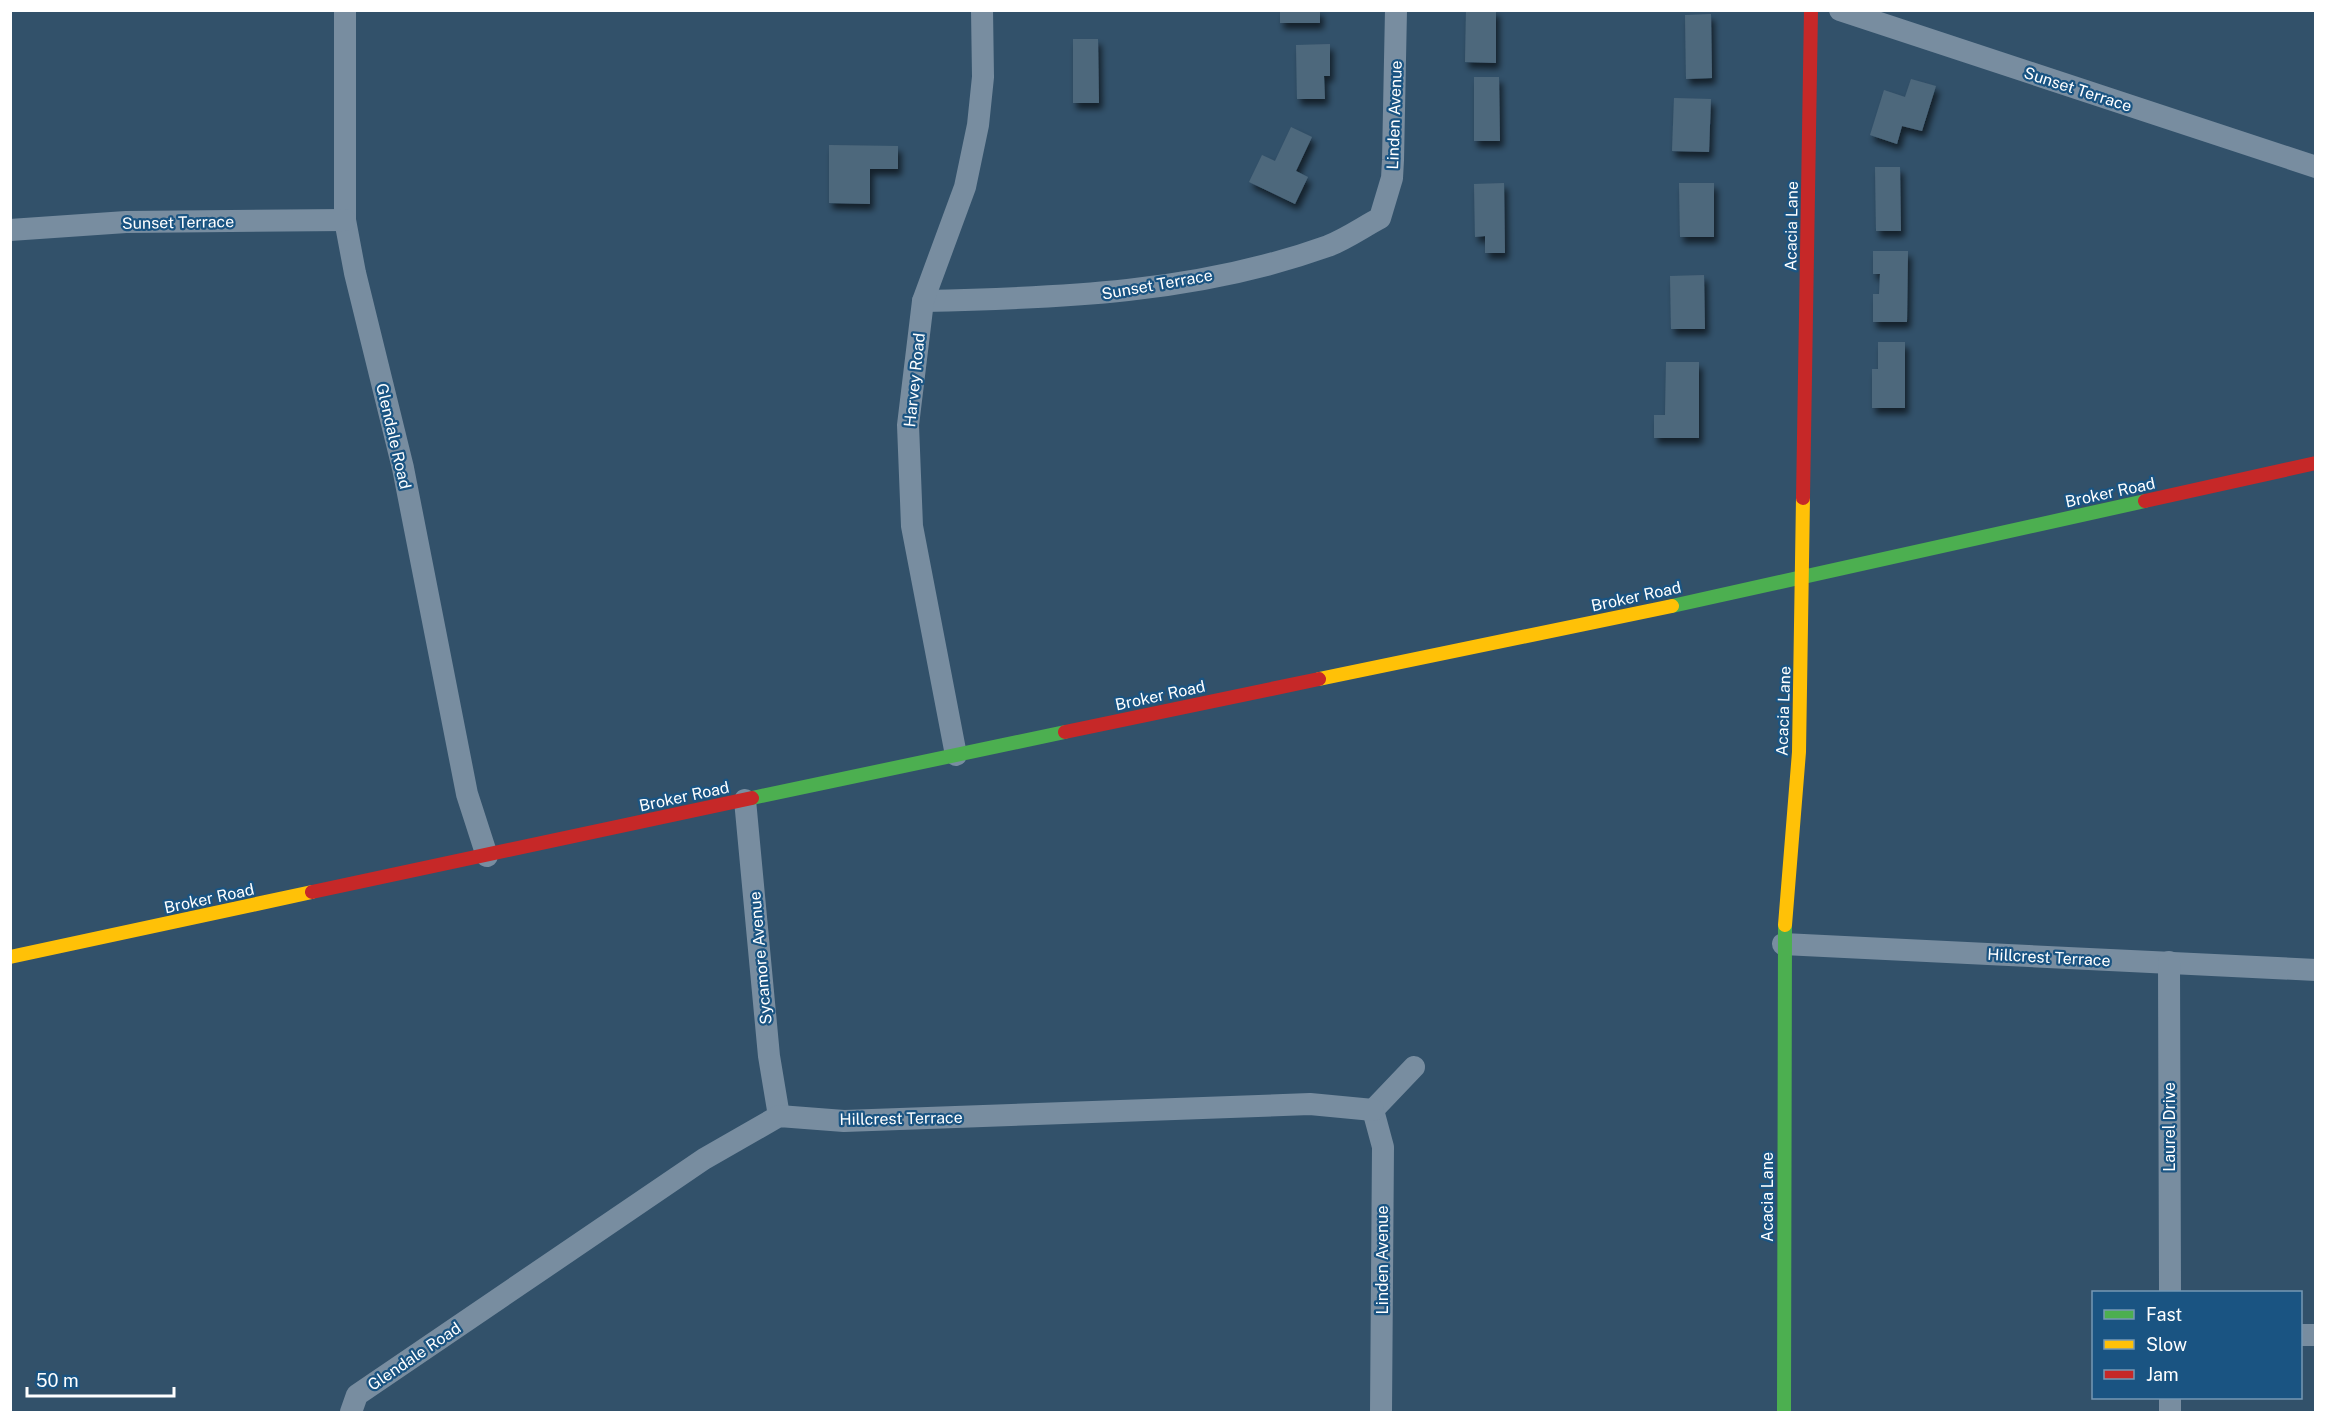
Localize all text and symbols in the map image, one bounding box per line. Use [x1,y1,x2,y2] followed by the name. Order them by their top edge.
[1383,60,1406,170] street label: Linden Avenue
[2021,63,2134,116] street label: Sunset Terrace
[1781,181,1802,271] street label: Acacia Lane
[122,212,234,233] street label: Sunset Terrace
[1100,265,1214,304] street label: Sunset Terrace
[900,332,929,428] street label: Harvey Road
[372,381,415,491] street label: Glendale Road
[2063,474,2157,511] street label: Broker Road
[1589,578,1683,615] street label: Broker Road
[1772,666,1795,756] street label: Acacia Lane
[1113,677,1207,714] street label: Broker Road
[637,778,731,815] street label: Broker Road
[162,880,256,917] street label: Broker Road
[745,891,776,1025] street label: Sycamore Avenue
[1987,945,2111,970] street label: Hillcrest Terrace
[2160,1082,2179,1172] street label: Laurel Drive
[839,1108,963,1129] street label: Hillcrest Terrace
[1758,1152,1777,1242] street label: Acacia Lane
[1373,1205,1392,1315] street label: Linden Avenue
[2092,1291,2302,1399] legend
[2146,1304,2182,1325] text: Fast
[364,1318,464,1394] street label: Glendale Road
[2146,1334,2187,1355] text: Slow
[27,1360,174,1398] scale bar
[2146,1364,2179,1385] text: Jam
[36,1370,79,1391] text: 50 m

